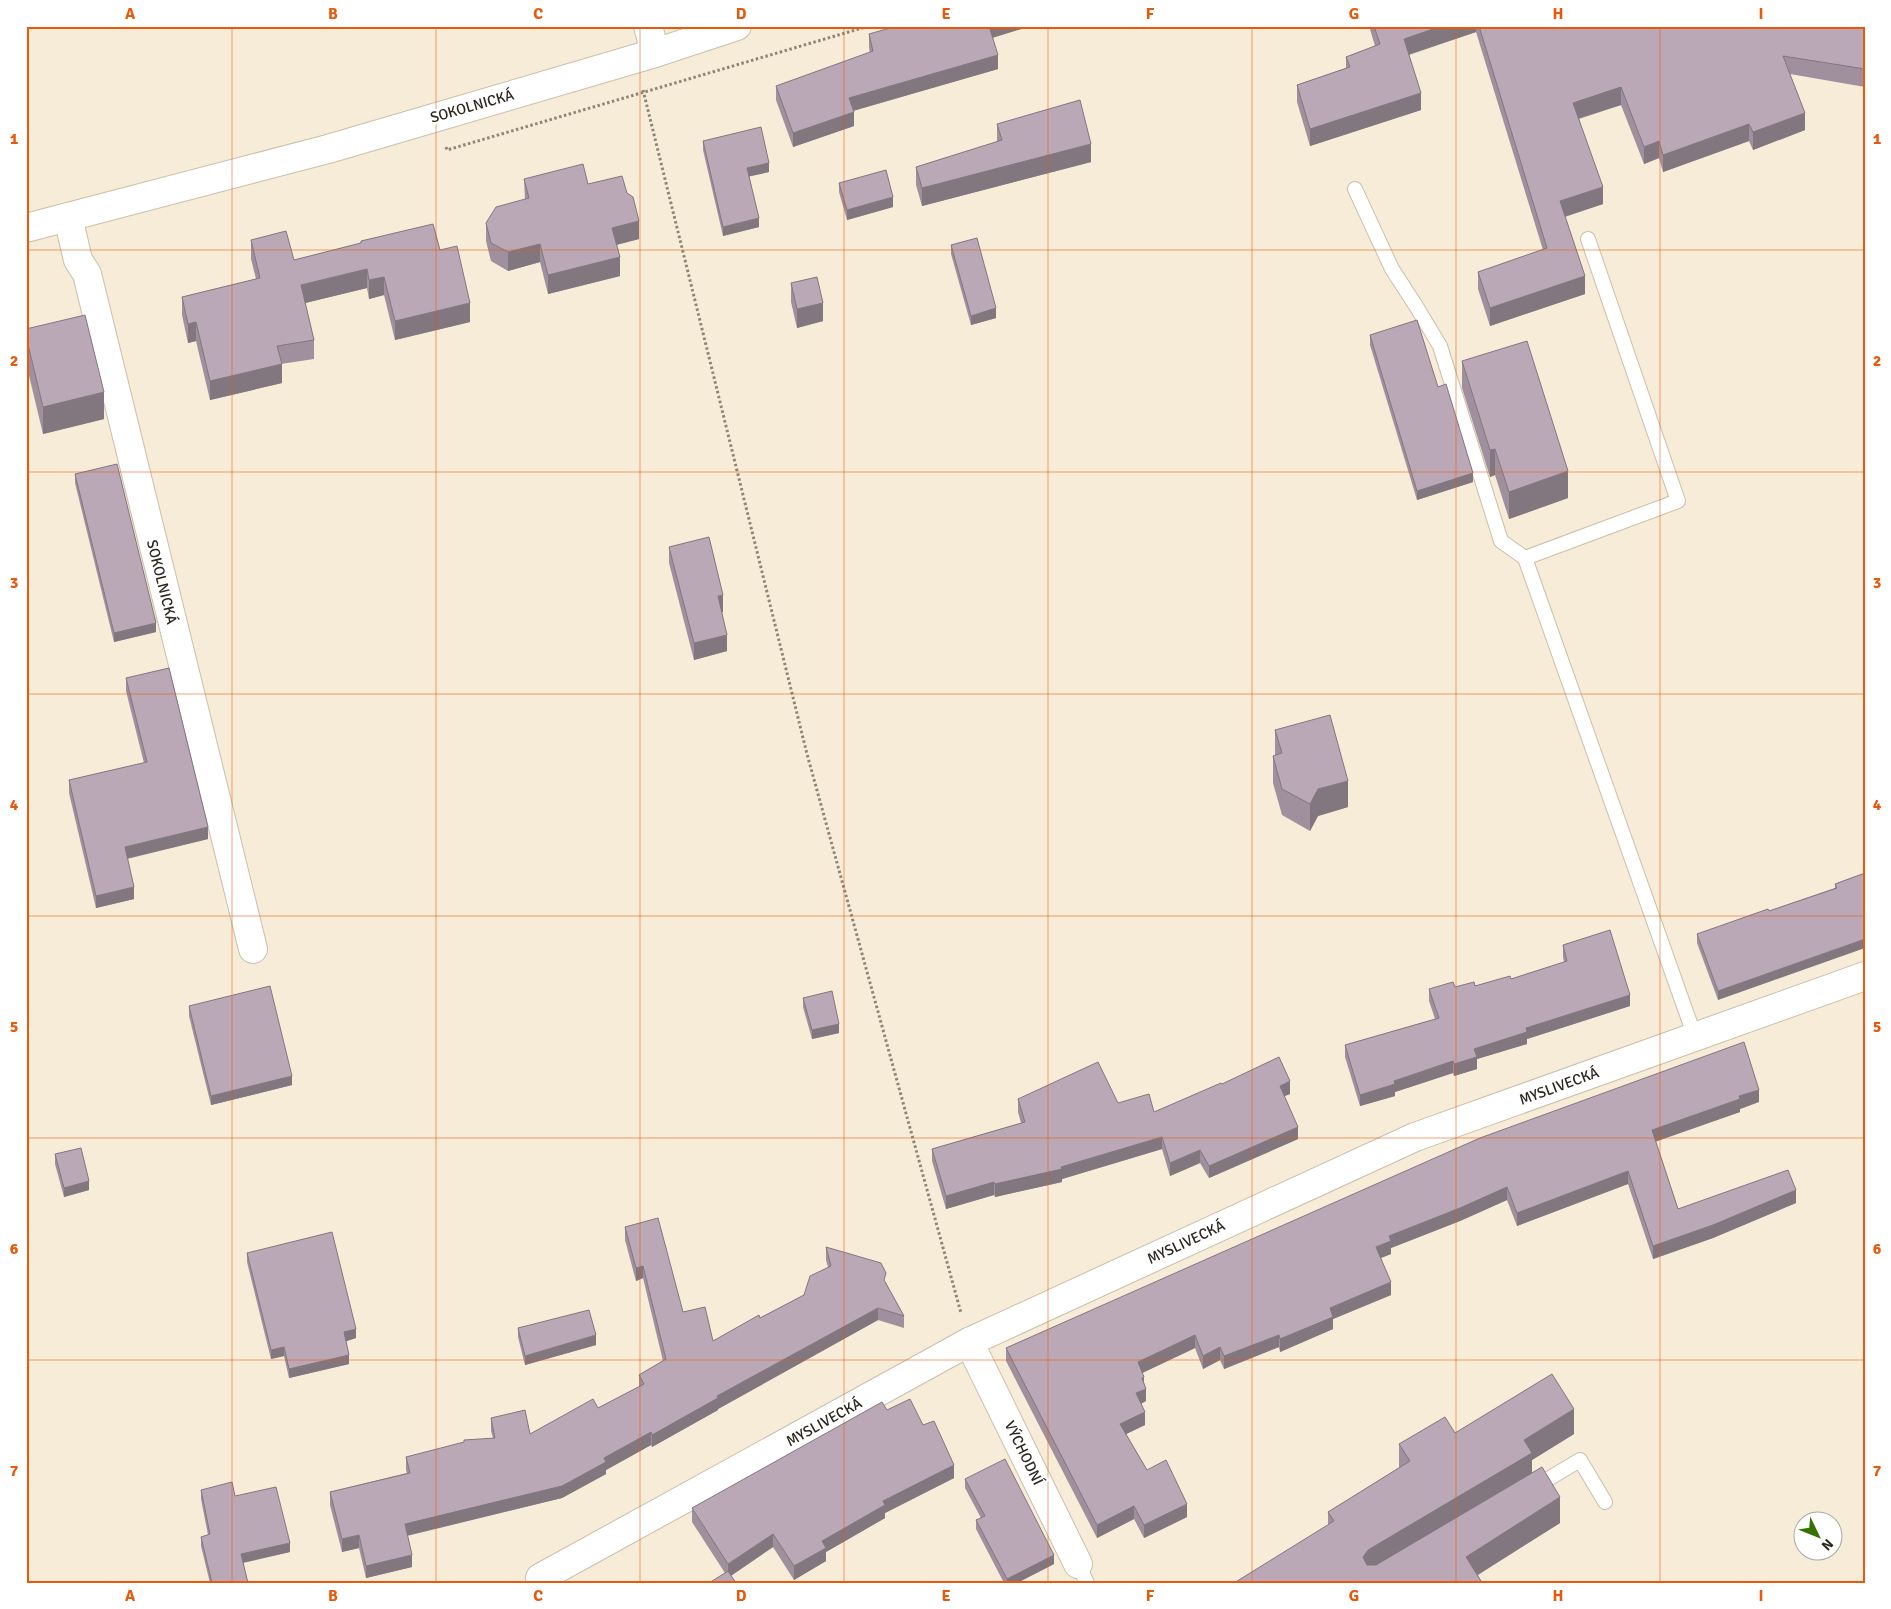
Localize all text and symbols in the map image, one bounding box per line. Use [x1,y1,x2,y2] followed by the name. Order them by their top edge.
[125,4,136,24] text: A
[328,4,338,24] text: B
[533,4,543,24] text: C
[736,4,747,24] text: D
[941,4,951,24] text: E
[1146,4,1155,24] text: F
[1349,4,1359,24] text: G
[1553,4,1563,24] text: H
[1758,4,1764,24] text: I
[428,84,516,127] street label: SOKOLNICKÁ
[10,129,19,149] text: 1
[1873,129,1882,149] text: 1
[10,351,18,371] text: 2
[1873,351,1881,371] text: 2
[143,538,182,626] street label: SOKOLNICKÁ
[10,573,18,593] text: 3
[1873,573,1881,593] text: 3
[10,795,19,815] text: 4
[1873,795,1882,815] text: 4
[10,1017,18,1037] text: 5
[1873,1017,1881,1037] text: 5
[1516,1062,1601,1109] street label: MYSLIVECKÁ
[1144,1215,1228,1268] street label: MYSLIVECKÁ
[10,1239,19,1259] text: 6
[1873,1239,1882,1259] text: 6
[783,1393,865,1450] street label: MYSLIVECKÁ
[1001,1417,1048,1489] street label: VÝCHODNÍ
[10,1461,19,1481] text: 7
[1873,1461,1882,1481] text: 7
[1794,1512,1844,1562] north arrow
[1818,1535,1837,1554] text: N
[125,1586,136,1606] text: A
[328,1586,338,1606] text: B
[533,1586,543,1606] text: C
[736,1586,747,1606] text: D
[941,1586,951,1606] text: E
[1146,1586,1155,1606] text: F
[1349,1586,1359,1606] text: G
[1553,1586,1563,1606] text: H
[1758,1586,1764,1606] text: I

